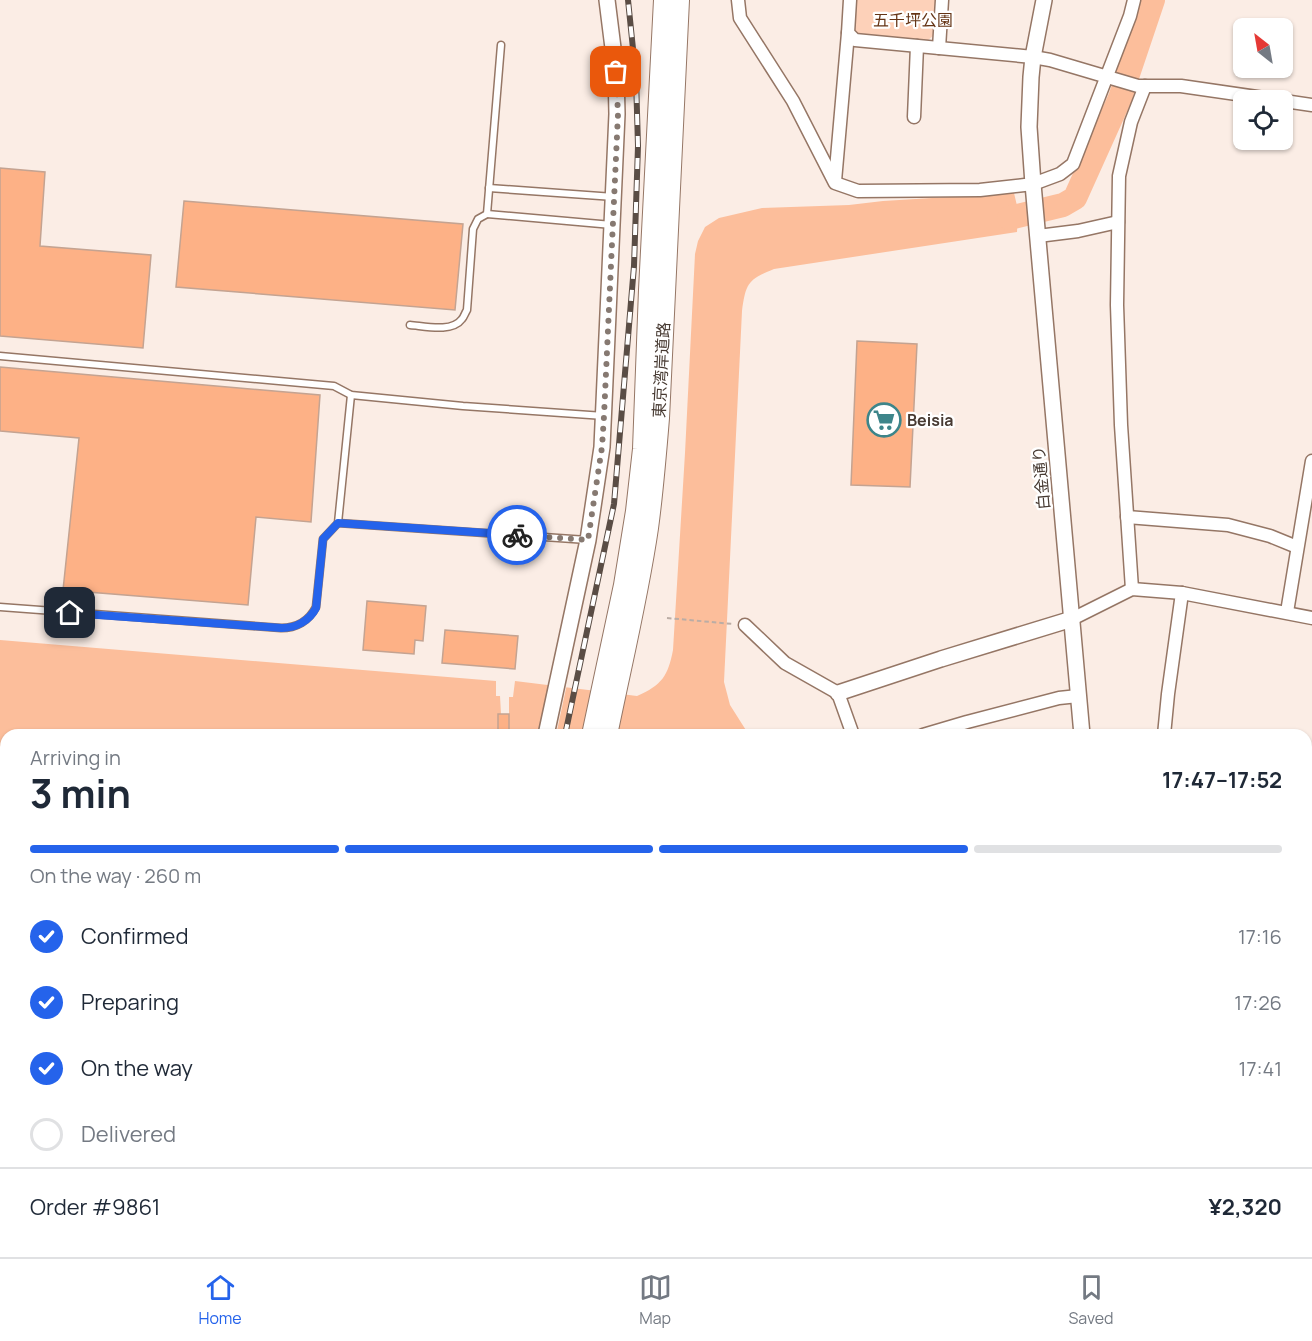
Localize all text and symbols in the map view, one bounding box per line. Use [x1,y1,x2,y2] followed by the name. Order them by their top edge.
[873,9,953,31] park label: 五千坪公園
[1233,18,1293,78] north arrow
[1233,18,1293,150] map controls
[590,46,641,97] pin
[599,55,632,88] icon: bag
[1233,90,1293,150] button: locate
[648,321,674,419] street label: 東京湾岸道路
[866,402,902,438] supermarket icon: Beisia
[907,409,954,431] place label: Beisia
[1027,445,1055,511] street label: 白金通り
[487,505,547,565] courier
[501,519,534,552] icon: bike
[44,587,95,638] pin
[53,596,86,629] icon: home
[30,744,121,771] text: Arriving in
[1162,765,1282,795] text: 17:47–17:52
[30,766,131,820] text: 3 min
[30,862,201,889] text: On the way · 260 m
[30,920,63,953] icon: check
[81,921,189,951] text: Confirmed
[1238,923,1282,950] text: 17:16
[30,986,63,1019] icon: check
[81,987,179,1017] text: Preparing
[1234,989,1282,1016] text: 17:26
[30,1052,63,1085] icon: check
[81,1053,193,1083] text: On the way
[1239,1055,1282,1082] text: 17:41
[81,1119,176,1149] text: Delivered
[30,1192,160,1222] text: Order #9861
[1208,1192,1282,1222] text: ¥2,320
[198,1271,242,1329] tab: Home
[639,1271,672,1329] tab: Map
[1068,1271,1114,1329] tab: Saved

